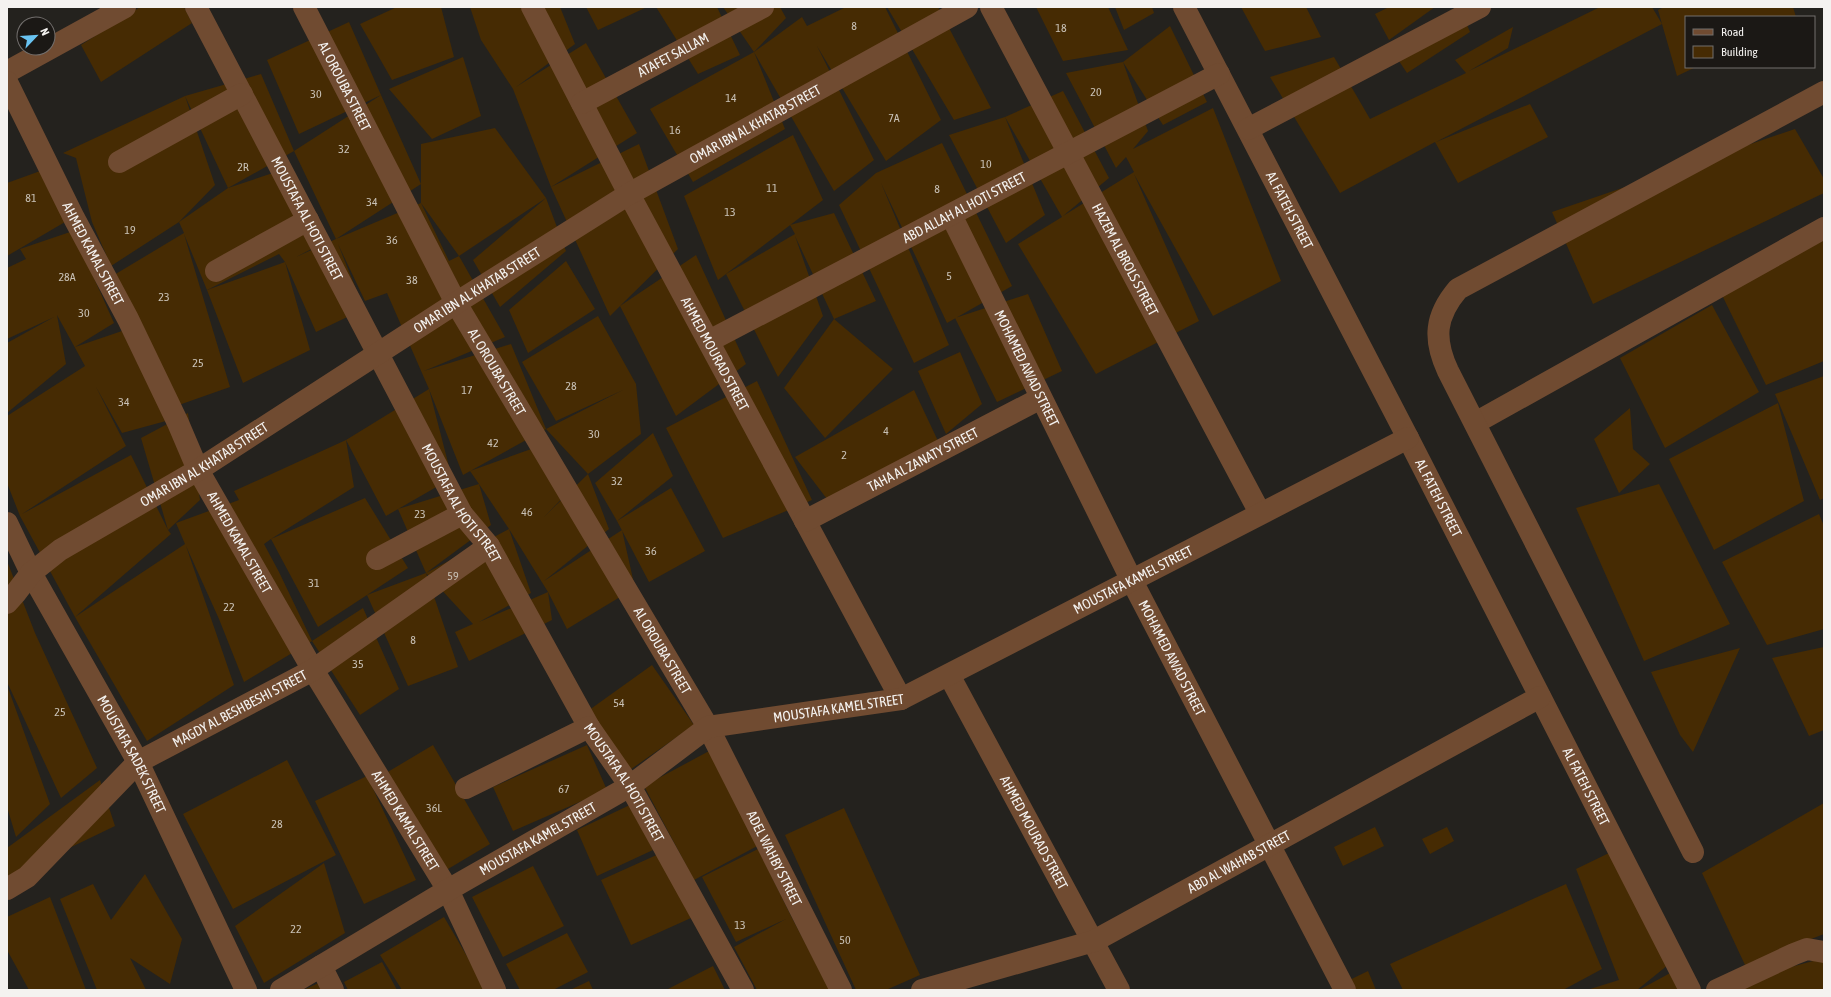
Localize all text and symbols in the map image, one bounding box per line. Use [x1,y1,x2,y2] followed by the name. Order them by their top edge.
[16,16,56,56] north arrow
[1685,16,1815,68] legend
[851,19,857,33] house number: 8
[1055,21,1067,35] house number: 18
[1721,25,1744,39] text: Road
[38,26,52,37] text: N
[635,29,711,80] street label: ATAFET SALLAM
[315,39,374,134] street label: AL OROUBA STREET
[1721,45,1759,59] text: Building
[687,81,824,167] street label: OMAR IBN AL KHATAB STREET
[1090,85,1102,99] house number: 20
[310,87,322,101] house number: 30
[725,91,737,105] house number: 14
[888,111,900,125] house number: 7A
[669,123,681,137] house number: 16
[338,142,350,156] house number: 32
[268,154,346,283] street label: MOUSTAFA AL HOTI STREET
[980,157,992,171] house number: 10
[237,160,249,174] house number: 2R
[900,169,1029,246] street label: ABD ALLAH AL HOTI STREET
[1263,169,1316,252] street label: AL FATEH STREET
[766,181,778,195] house number: 11
[934,182,940,196] house number: 8
[25,191,37,205] house number: 81
[366,195,378,209] house number: 34
[59,199,127,308] street label: AHMED KAMAL STREET
[1089,201,1162,318] street label: HAZEM AL BROLS STREET
[724,205,736,219] house number: 13
[124,223,136,237] house number: 19
[386,233,398,247] house number: 36
[410,244,544,336] street label: OMAR IBN AL KHATAB STREET
[946,269,952,283] house number: 5
[58,270,76,284] house number: 28A
[406,273,418,287] house number: 38
[158,290,170,304] house number: 23
[678,294,752,413] street label: AHMED MOURAD STREET
[78,306,90,320] house number: 30
[991,307,1062,429] street label: MOHAMED AWAD STREET
[465,326,529,418] street label: AL OROUBA STREET
[192,356,204,370] house number: 25
[565,379,577,393] house number: 28
[461,383,473,397] house number: 17
[118,395,130,409] house number: 34
[137,419,271,510] street label: OMAR IBN AL KHATAB STREET
[865,424,981,495] street label: TAHA AL ZANATY STREET
[883,424,889,438] house number: 4
[588,427,600,441] house number: 30
[487,436,499,450] house number: 42
[419,441,504,565] street label: MOUSTAFA AL HOTI STREET
[841,448,847,462] house number: 2
[1412,456,1465,539] street label: AL FATEH STREET
[611,474,623,488] house number: 32
[204,489,275,596] street label: AHMED KAMAL STREET
[521,505,533,519] house number: 46
[414,507,426,521] house number: 23
[1071,542,1195,617] street label: MOUSTAFA KAMEL STREET
[645,544,657,558] house number: 36
[447,569,459,583] house number: 59
[308,576,320,590] house number: 31
[1135,597,1209,718] street label: MOHAMED AWAD STREET
[223,600,235,614] house number: 22
[631,604,695,697] street label: AL OROUBA STREET
[410,633,416,647] house number: 8
[352,657,364,671] house number: 35
[170,667,309,750] street label: MAGDY AL BESHBESHI STREET
[772,691,905,725] street label: MOUSTAFA KAMEL STREET
[94,693,169,816] street label: MOUSTAFA SADEK STREET
[613,696,625,710] house number: 54
[54,705,66,719] house number: 25
[581,720,667,845] street label: MOUSTAFA AL HOTI STREET
[1559,745,1613,828] street label: AL FATEH STREET
[369,768,442,874] street label: AHMED KAMAL STREET
[997,773,1071,892] street label: AHMED MOURAD STREET
[558,782,570,796] house number: 67
[476,799,599,878] street label: MOUSTAFA KAMEL STREET
[426,801,442,815] house number: 36L
[744,808,805,909] street label: ADEL WAHBY STREET
[271,817,283,831] house number: 28
[1185,827,1293,896] street label: ABD AL WAHAB STREET
[734,918,746,932] house number: 13
[290,922,302,936] house number: 22
[839,933,851,947] house number: 50

